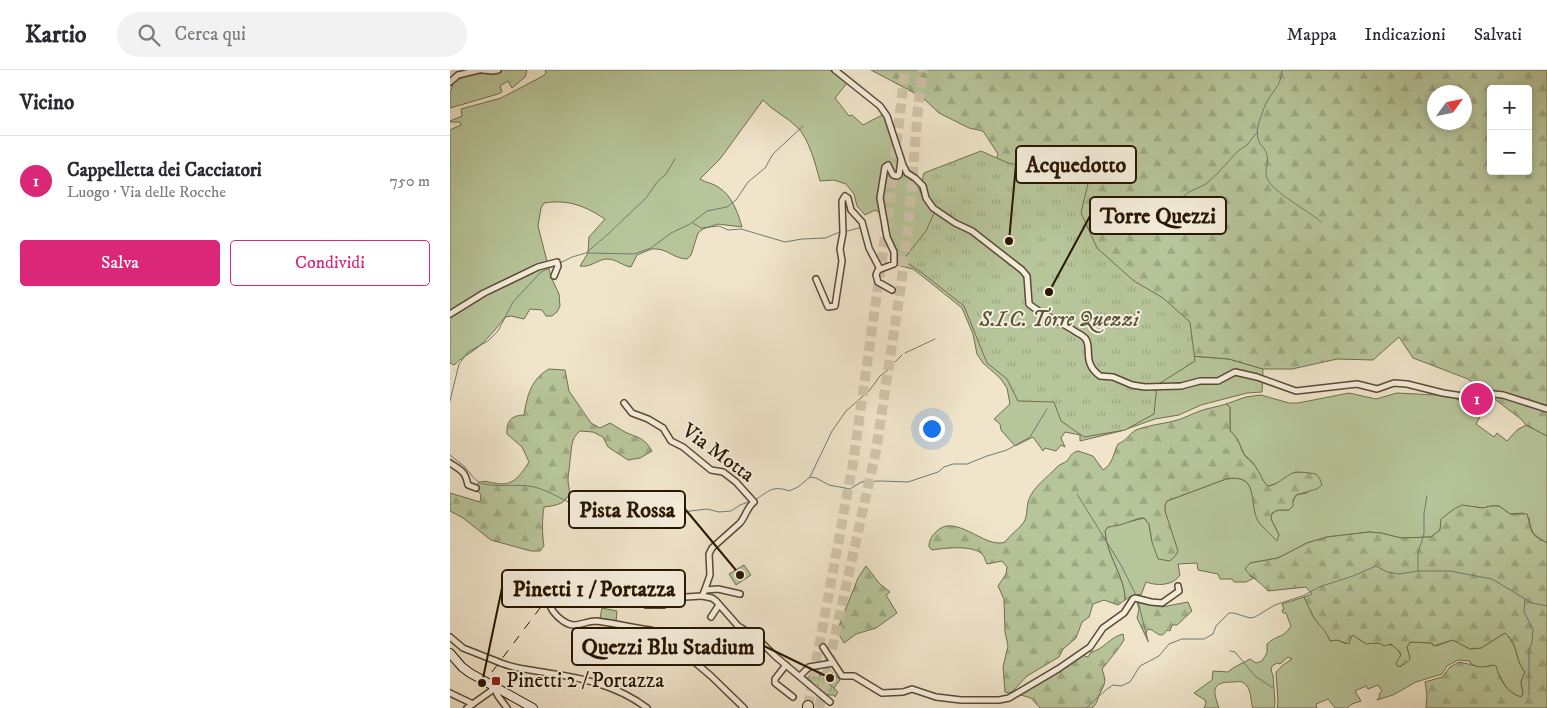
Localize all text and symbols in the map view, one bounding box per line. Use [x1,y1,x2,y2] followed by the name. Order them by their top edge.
[117,12,467,57] search box
[25,20,87,50] text: Kartio
[135,21,163,49] icon: search
[175,23,246,46] text: Cerca qui
[1287,24,1337,46] text: Mappa
[1365,24,1446,46] text: Indicazioni
[1474,24,1522,46] text: Salvati
[1427,85,1472,130] north arrow
[1487,85,1532,175] map controls
[1487,85,1532,130] button: +
[20,90,74,116] text: Vicino
[1487,130,1532,175] button: −
[1016,146,1136,183] callout: Acquedotto
[1025,152,1127,179] text: Acquedotto
[67,159,262,182] text: Cappelletta dei Cacciatori
[33,171,39,191] text: 1
[390,171,430,191] text: 750 m
[67,182,226,202] text: Luogo · Via delle Rocche
[1090,197,1226,234] callout: Torre Quezzi
[1099,203,1216,230] text: Torre Quezzi
[20,240,220,286] button: Salva
[230,240,430,286] button: Condividi
[978,307,1140,333] park label: S.I.C. Torre Quezzi
[1461,380,1493,418] pin: 1
[919,416,945,442] your location
[676,417,759,488] street label: Via Motta
[569,491,685,528] callout: Pista Rossa
[579,497,676,524] text: Pista Rossa
[502,570,685,607] callout: Pinetti 1 / Portazza
[513,576,676,603] text: Pinetti 1 / Portazza
[572,628,764,665] callout: Quezzi Blu Stadium
[582,634,755,661] text: Quezzi Blu Stadium
[506,668,664,694] place label: Pinetti 2 / Portazza
[490,675,502,687] marker: Pinetti 2 / Portazza

